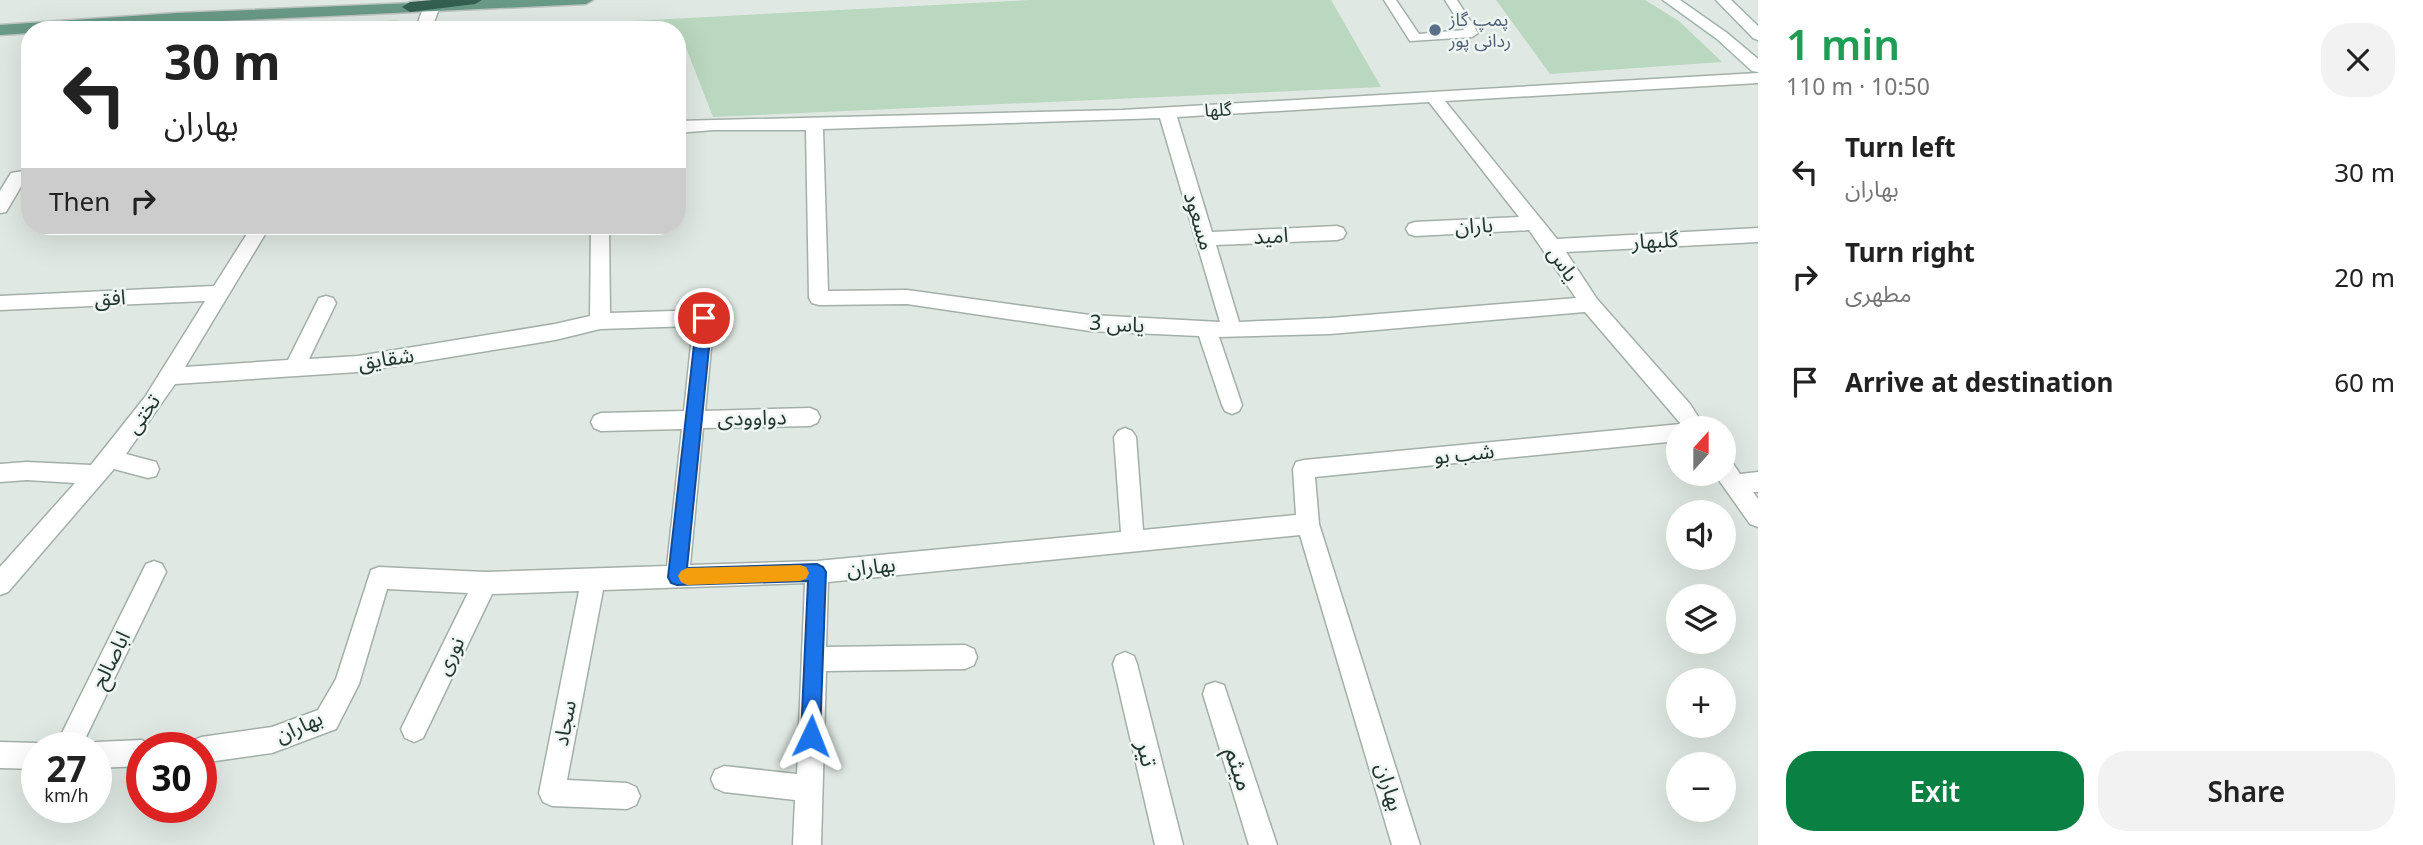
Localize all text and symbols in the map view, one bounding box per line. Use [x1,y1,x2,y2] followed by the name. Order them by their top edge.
[1448,7,1511,52] place label: پمپ گاز ردانی پور
[1786,15,1900,72] text: 1 min
[1427,22,1443,38] marker: پمپ گاز ردانی پور
[2321,23,2395,97] button: close
[164,28,281,94] text: 30 m
[49,49,140,140] icon: left
[1786,70,1930,102] text: 110 m · 10:50
[1204,96,1233,122] street label: گلها
[164,101,239,144] text: بهاران
[1845,129,1956,165] text: Turn left
[1786,153,1824,191] icon: left
[2334,154,2395,190] text: 30 m
[1845,172,1899,204] text: بهاران
[124,182,162,220] icon: right
[49,183,110,219] text: Then
[1178,188,1222,253] street label: مسعود
[1454,210,1494,240] street label: باران
[1253,220,1289,250] street label: امید
[1630,225,1679,255] street label: گلبهار
[1845,234,1975,270] text: Turn right
[1542,240,1586,287] street label: یاس
[1786,258,1824,296] icon: right
[2334,259,2395,295] text: 20 m
[1845,277,1912,309] text: مطهری
[94,282,126,312] street label: افق
[674,288,734,348] pin
[685,299,723,337] icon: arrive
[1089,308,1145,338] street label: یاس 3
[356,340,416,376] street label: شقایق
[1786,363,1824,401] icon: arrive
[1845,364,2114,400] text: Arrive at destination
[2334,364,2395,400] text: 60 m
[118,388,166,439] street label: تختی
[717,402,787,432] street label: دواوودی
[1666,416,1736,486] north arrow
[1666,416,1736,822] map controls
[1432,436,1495,470] street label: شب بو
[1666,500,1736,570] button: sound
[845,550,897,582] street label: بهاران
[1666,584,1736,654] button: layers
[84,626,138,694] street label: اباصالح
[428,632,470,679] street label: نوری
[1666,668,1736,738] button: +
[546,698,582,748] street label: سجاد
[774,699,848,773] position arrow
[271,703,327,749] street label: بهاران
[126,732,217,823] speed limit sign: 30
[1129,736,1167,770] street label: تیر
[1216,743,1263,795] street label: میثم
[46,745,87,792] text: 27
[1786,751,2084,831] button: Exit
[2098,751,2395,831] button: Share
[1666,752,1736,822] button: −
[1369,759,1411,814] street label: بهاران
[44,783,89,807] text: km/h

